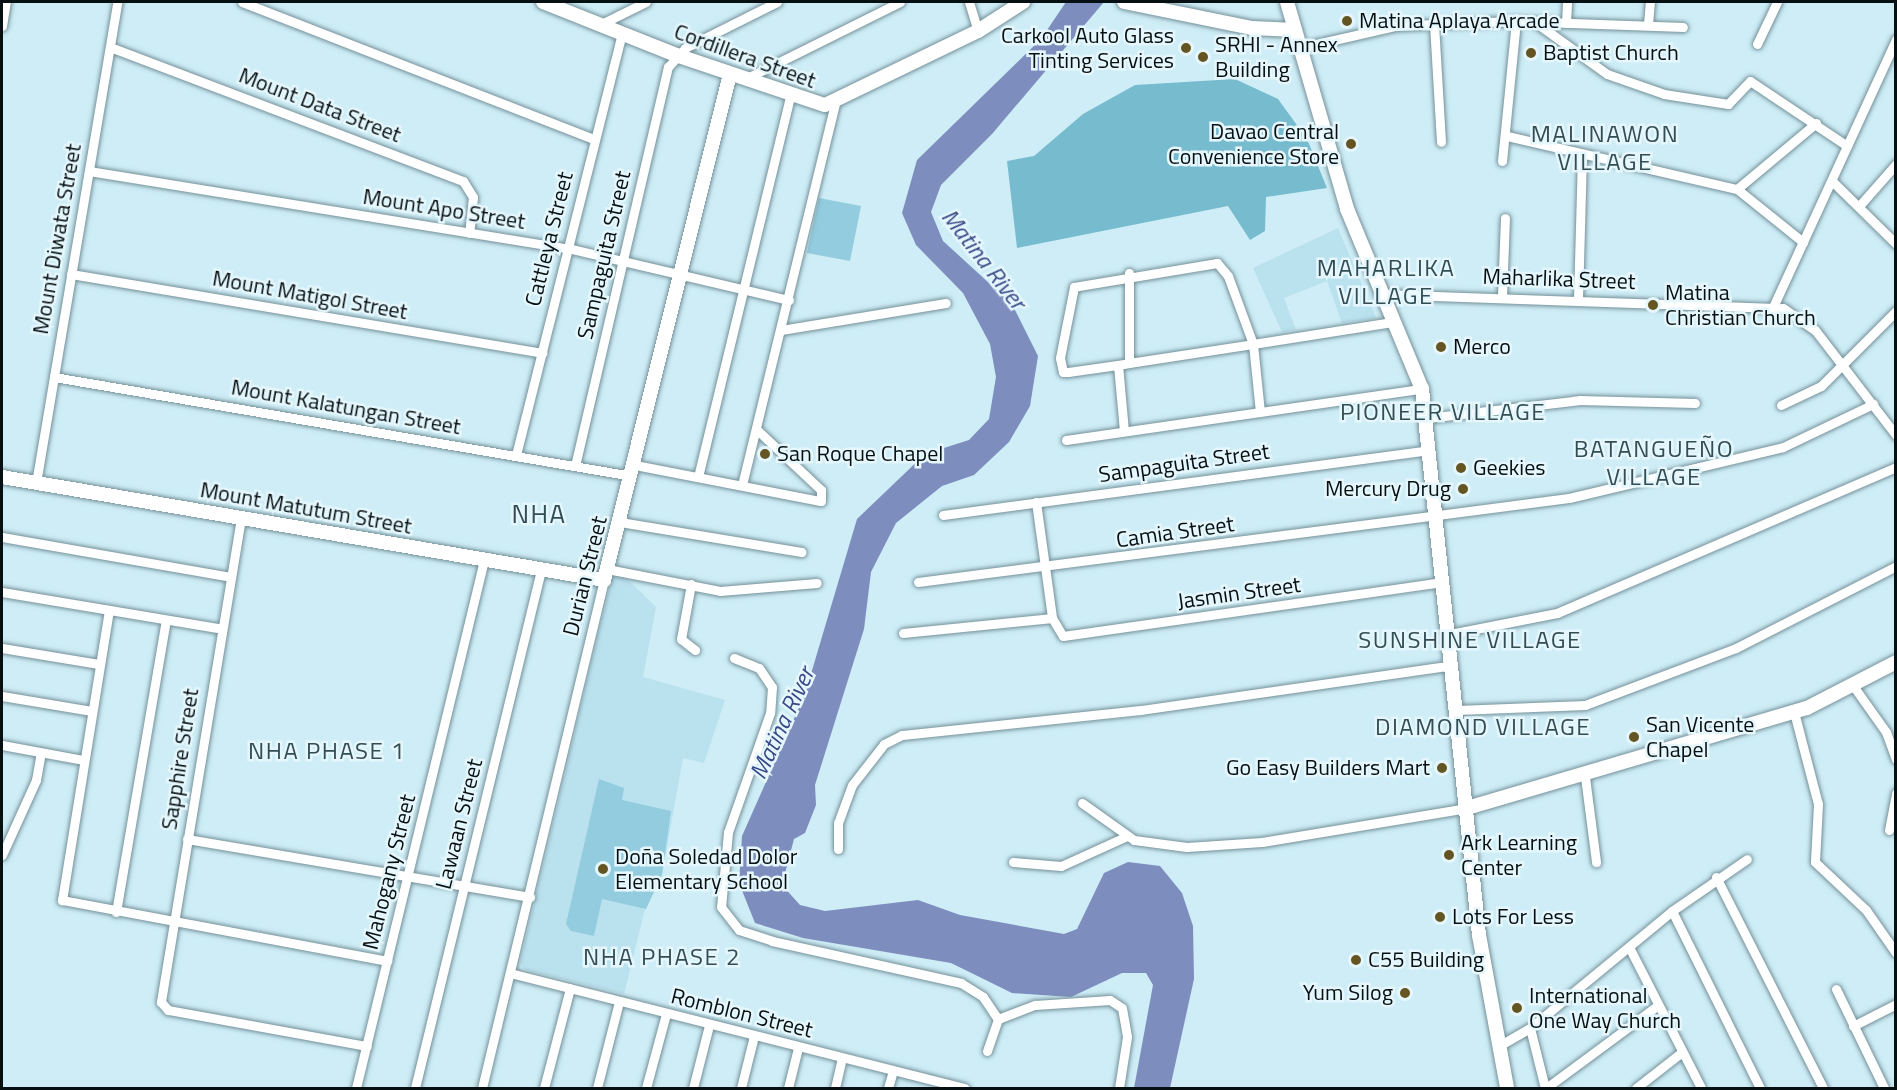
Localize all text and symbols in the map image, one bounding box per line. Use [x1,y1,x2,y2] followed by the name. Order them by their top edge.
[1359,8,1560,34] place label: Matina Aplaya Arcade
[1340,14,1354,28] marker: Matina Aplaya Arcade
[671,18,819,94] street label: Cordillera Street
[1001,22,1174,74] place label: Carkool Auto Glass Tinting Services
[1215,31,1338,82] place label: SRHI - Annex Building
[1543,40,1679,66] place label: Baptist Church
[1179,41,1193,55] marker: Carkool Auto Glass Tinting Services
[1524,46,1538,60] marker: Baptist Church
[1196,50,1210,64] marker: SRHI - Annex Building
[235,62,405,148] street label: Mount Data Street
[1168,118,1339,170] place label: Davao Central Convenience Store
[1531,120,1679,176] district label: MALINAWON VILLAGE
[1344,137,1358,151] marker: Davao Central Convenience Store
[27,142,87,336] street label: Mount Diwata Street
[572,168,636,342] street label: Sampaguita Street
[520,169,578,309] street label: Cattleya Street
[361,183,527,235] street label: Mount Apo Street
[936,203,1032,315] water label: Matina River
[1317,254,1455,310] district label: MAHARLIKA VILLAGE
[1482,263,1636,295] street label: Maharlika Street
[210,265,410,325] street label: Mount Matigol Street
[1665,279,1816,330] place label: Matina Christian Church
[1646,298,1660,312] marker: Matina Christian Church
[1453,334,1511,360] place label: Merco
[1434,340,1448,354] marker: Merco
[229,374,463,440] street label: Mount Kalatungan Street
[1340,398,1546,426] district label: PIONEER VILLAGE
[1574,435,1734,491] district label: BATANGUEÑO VILLAGE
[1097,438,1271,488] street label: Sampaguita Street
[777,441,943,467] place label: San Roque Chapel
[758,447,772,461] marker: San Roque Chapel
[1473,455,1545,481] place label: Geekies
[1454,461,1468,475] marker: Geekies
[198,476,414,540] street label: Mount Matutum Street
[1325,476,1451,502] place label: Mercury Drug
[1456,482,1470,496] marker: Mercury Drug
[511,498,567,530] district label: NHA
[1114,511,1236,553] street label: Camia Street
[557,513,613,639] street label: Durian Street
[1176,571,1302,615] street label: Jasmin Street
[1358,626,1582,654] district label: SUNSHINE VILLAGE
[744,662,820,784] water label: Matina River
[156,686,204,832] street label: Sapphire Street
[1646,711,1754,762] place label: San Vicente Chapel
[1375,713,1591,741] district label: DIAMOND VILLAGE
[1627,730,1641,744] marker: San Vicente Chapel
[248,737,406,765] district label: NHA PHASE 1
[1226,755,1430,781] place label: Go Easy Builders Mart
[430,756,488,892] street label: Lawaan Street
[1435,761,1449,775] marker: Go Easy Builders Mart
[357,792,421,952] street label: Mahogany Street
[1461,829,1577,880] place label: Ark Learning Center
[615,843,797,894] place label: Doña Soledad Dolor Elementary School
[1442,848,1456,862] marker: Ark Learning Center
[596,862,610,876] marker: Doña Soledad Dolor Elementary School
[1452,904,1574,930] place label: Lots For Less
[1433,910,1447,924] marker: Lots For Less
[583,943,741,971] district label: NHA PHASE 2
[1368,947,1484,973] place label: C55 Building
[1349,953,1363,967] marker: C55 Building
[1303,980,1393,1006] place label: Yum Silog
[1529,982,1681,1034] place label: International One Way Church
[668,983,816,1043] street label: Romblon Street
[1398,986,1412,1000] marker: Yum Silog
[1510,1001,1524,1015] marker: International One Way Church

